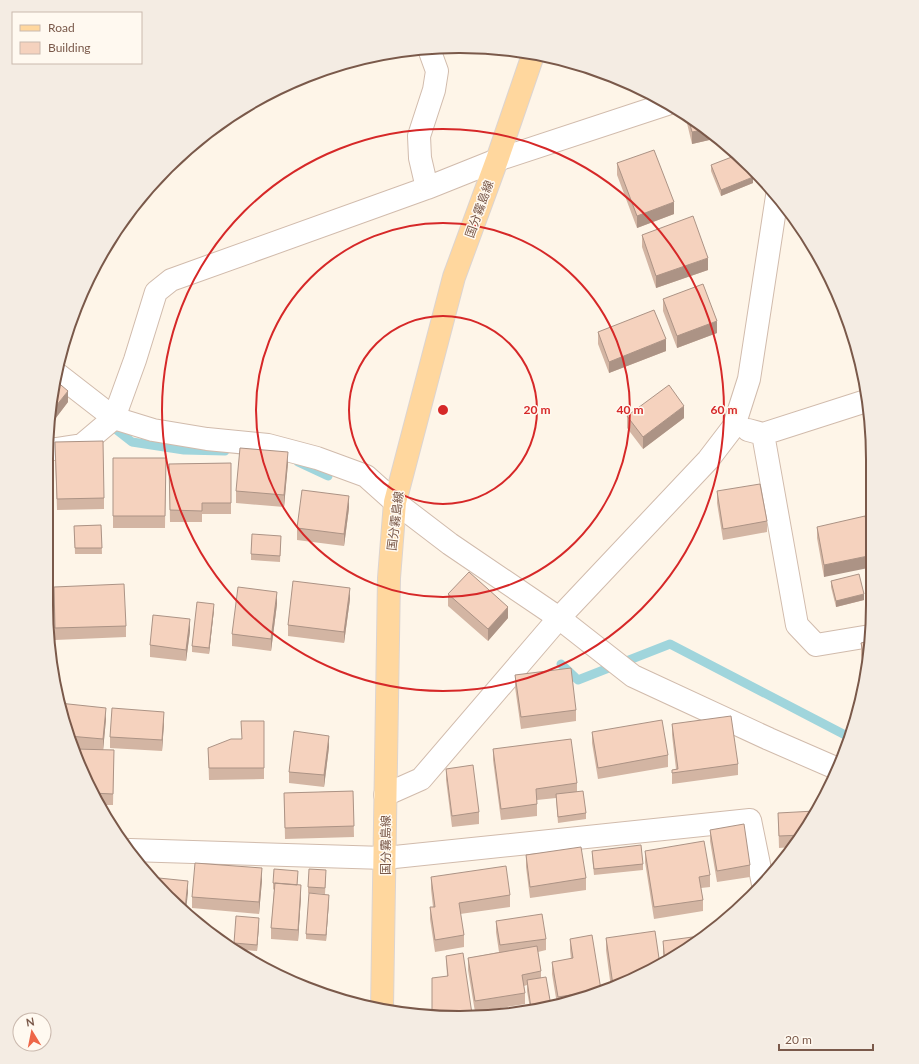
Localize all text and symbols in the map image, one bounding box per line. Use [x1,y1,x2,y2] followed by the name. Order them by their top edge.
[12,12,142,64] legend
[48,20,75,35] text: Road
[48,40,91,55] text: Building
[462,178,496,240] street label: 国分霧島線
[524,402,550,417] text: 20 m
[617,402,643,417] text: 40 m
[711,402,737,417] text: 60 m
[436,403,450,417] centre of rings
[384,490,406,552] street label: 国分霧島線
[378,815,393,875] street label: 国分霧島線
[12,1012,52,1052] north arrow
[25,1015,35,1029] text: N
[779,1026,873,1052] scale bar
[785,1032,812,1047] text: 20 m

